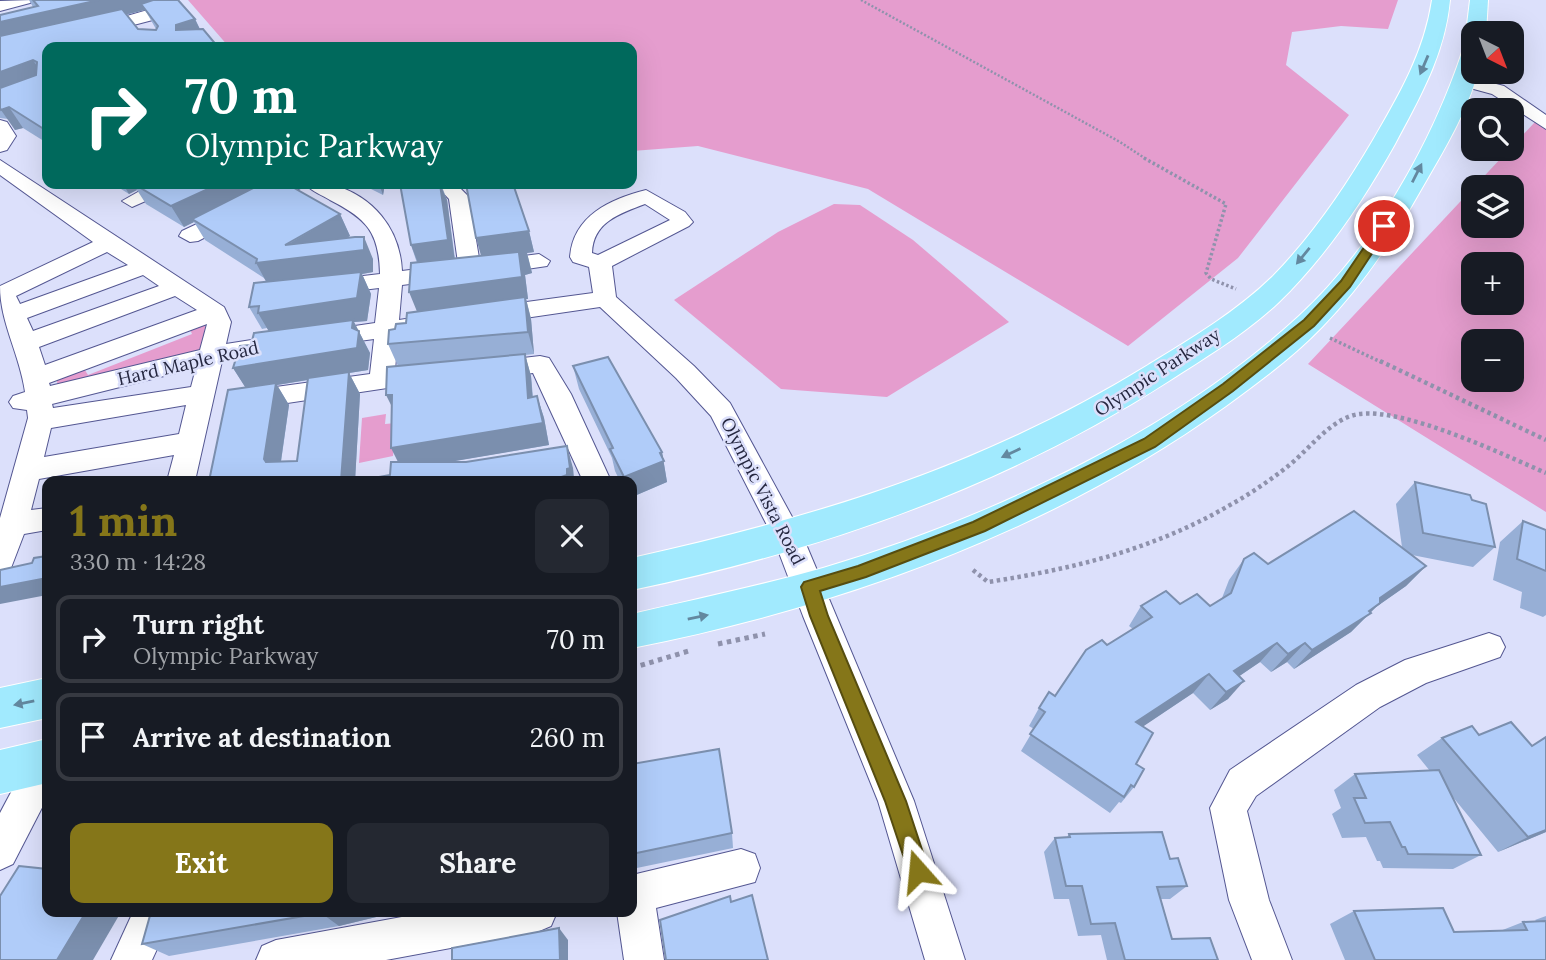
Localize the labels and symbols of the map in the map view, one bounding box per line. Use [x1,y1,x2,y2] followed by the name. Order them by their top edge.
[1461,21,1524,84] north arrow
[1419,55,1430,76] one-way arrow
[1412,163,1423,183] one-way arrow
[1354,196,1414,256] pin
[1295,247,1310,265] one-way arrow
[1090,323,1225,421] street label: Olympic Parkway
[115,336,261,390] street label: Hard Maple Road
[716,413,810,569] street label: Olympic Vista Road
[1001,447,1021,459] one-way arrow
[687,611,709,622] one-way arrow
[13,697,35,708] one-way arrow
[881,834,955,908] position arrow

